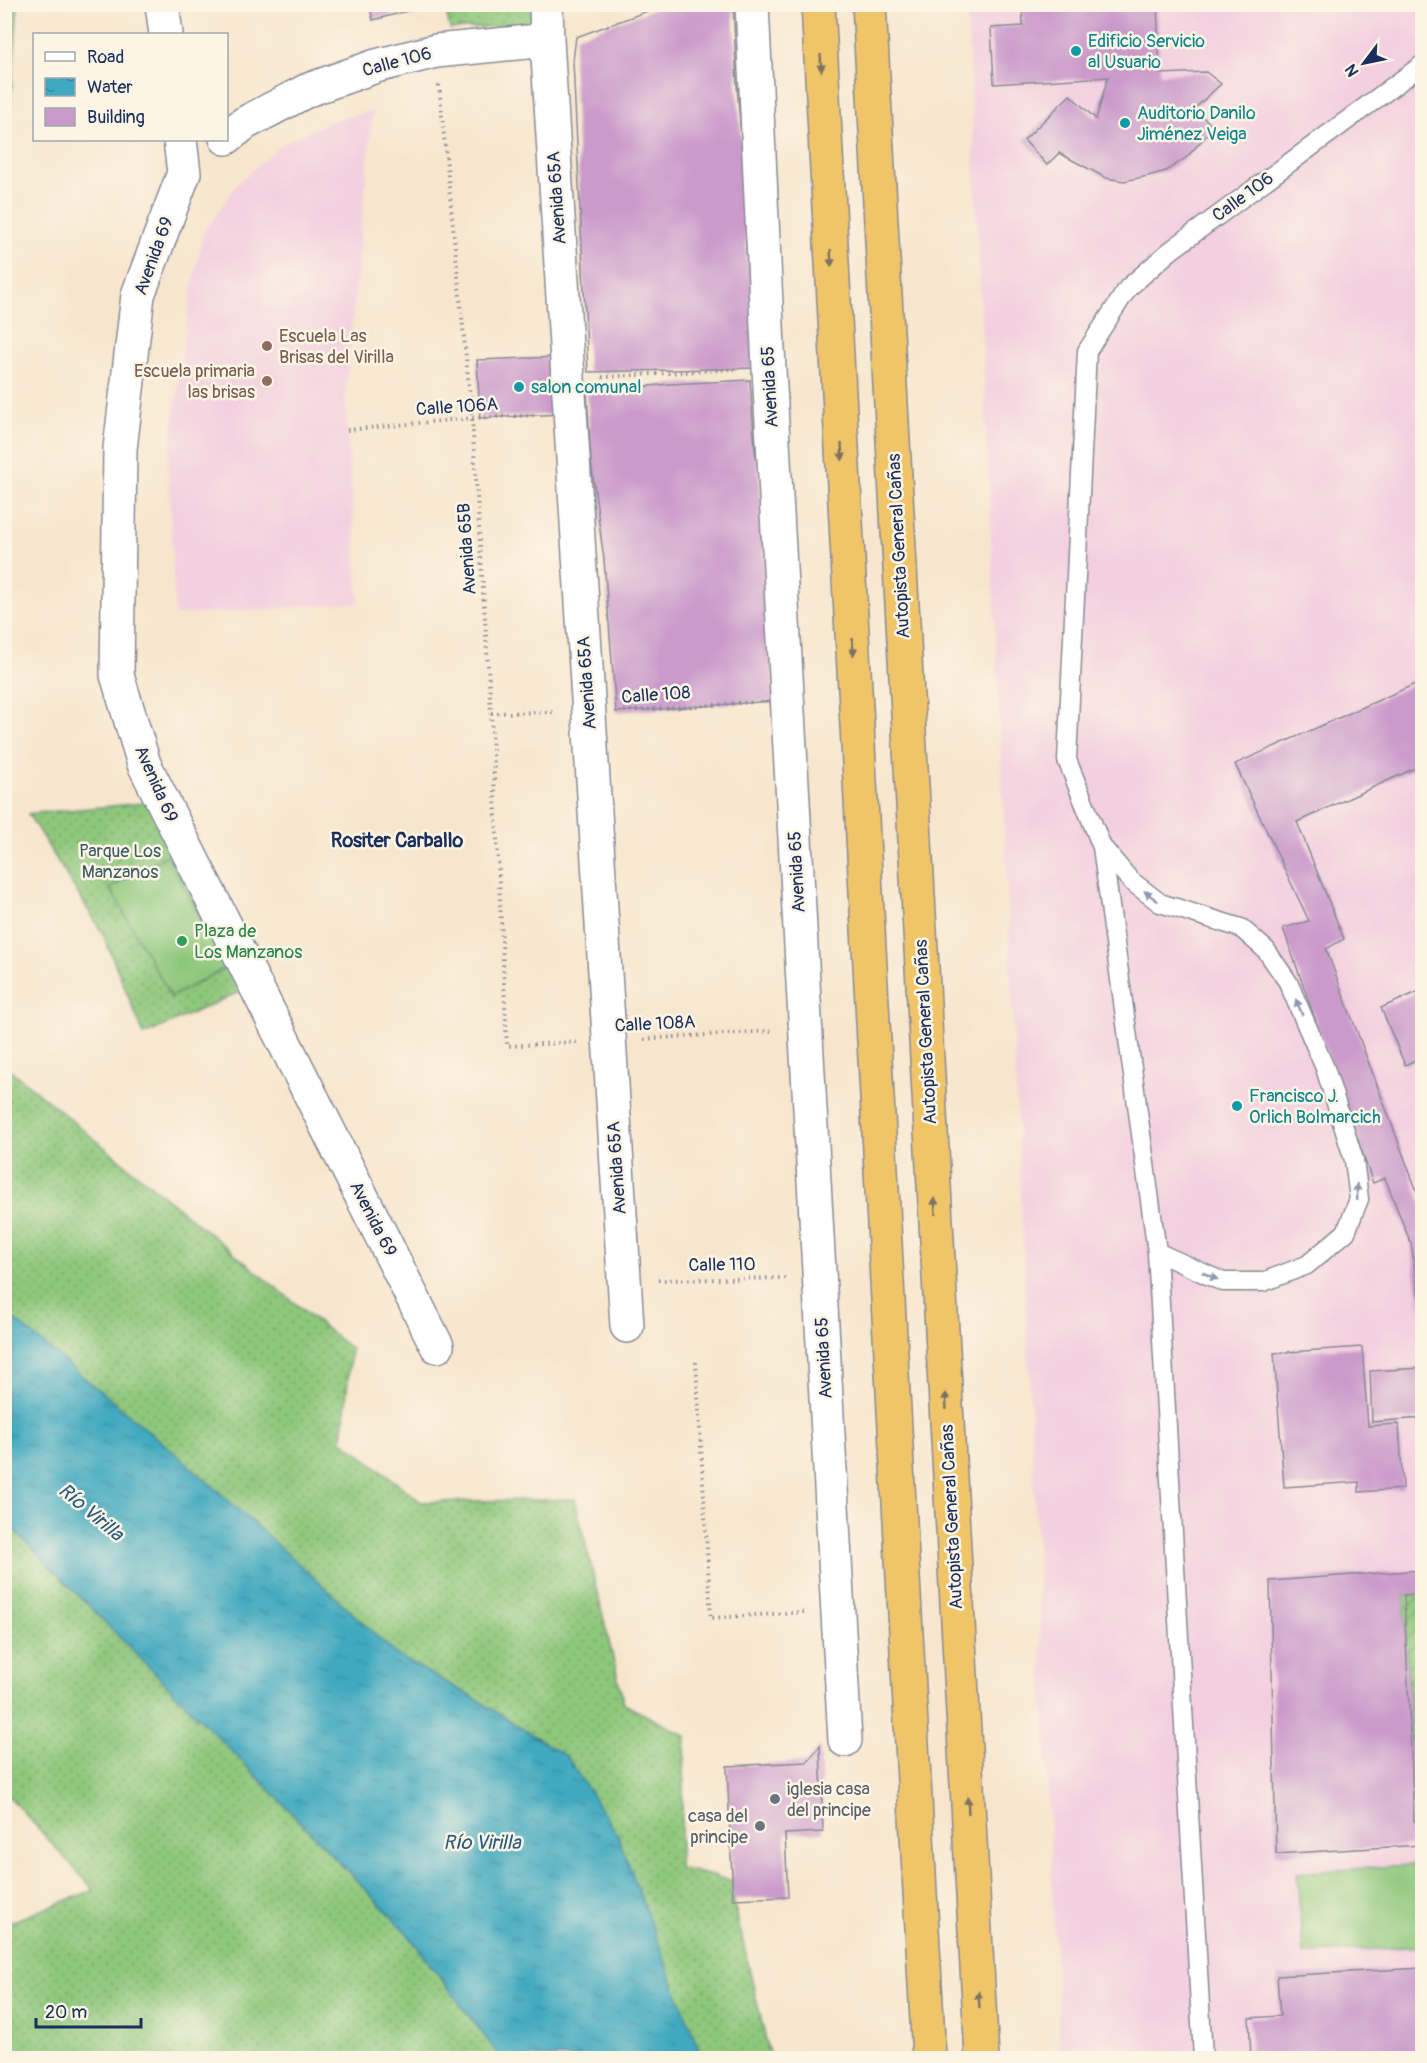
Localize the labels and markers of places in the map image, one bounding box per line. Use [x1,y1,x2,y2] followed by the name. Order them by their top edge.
[1088,30,1205,74] place label: Edificio Servicio al Usuario
[1069,44,1083,58] marker: Edificio Servicio al Usuario
[1137,102,1256,146] place label: Auditorio Danilo Jiménez Veiga
[1118,116,1132,130] marker: Auditorio Danilo Jiménez Veiga
[279,325,394,369] place label: Escuela Las Brisas del Virilla
[260,339,274,353] marker: Escuela Las Brisas del Virilla
[134,360,255,404] place label: Escuela primaria las brisas
[260,374,274,388] marker: Escuela primaria las brisas
[531,376,641,399] place label: salon comunal
[512,380,526,394] marker: salon comunal
[194,920,302,964] place label: Plaza de Los Manzanos
[175,934,189,948] marker: Plaza de Los Manzanos
[1249,1085,1381,1129] place label: Francisco J. Orlich Bolmarcich
[1230,1099,1244,1113] marker: Francisco J. Orlich Bolmarcich
[787,1778,871,1822] place label: iglesia casa del principe
[768,1792,782,1806] marker: iglesia casa del principe
[688,1805,748,1849] place label: casa del principe
[753,1819,767,1833] marker: casa del principe

